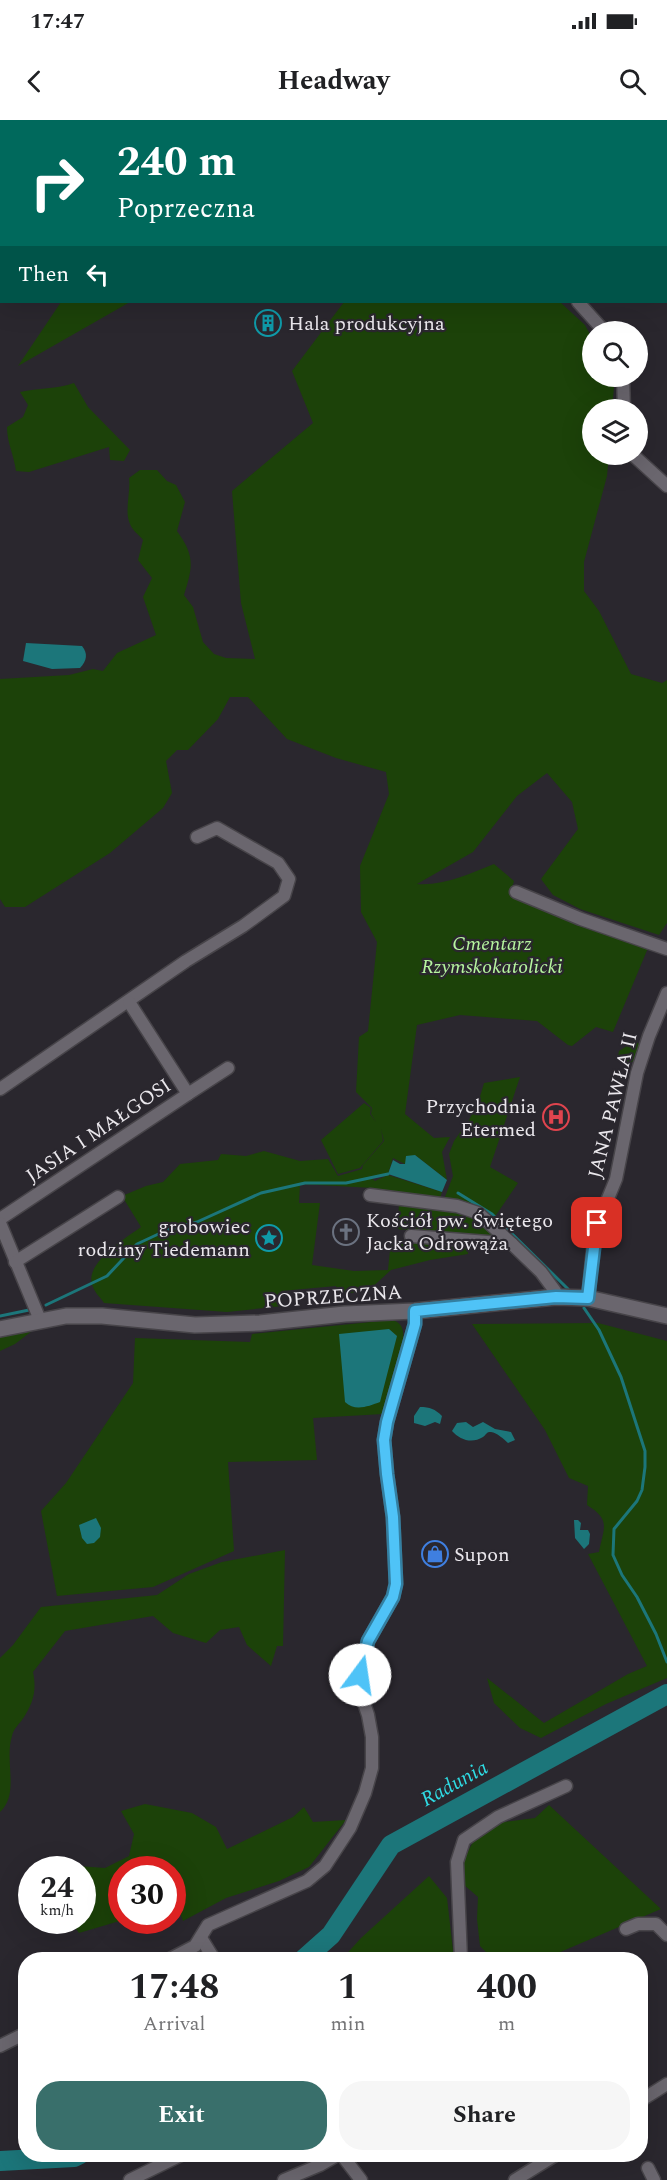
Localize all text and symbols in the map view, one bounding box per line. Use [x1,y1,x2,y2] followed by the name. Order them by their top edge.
[30,5,85,38] text: 17:47
[277,60,390,102] text: Headway
[18,65,51,98] icon: back
[616,65,649,98] icon: search
[117,131,236,194] text: 240 m
[18,144,96,222] icon: right
[117,188,255,230] text: Poprzeczna
[18,258,69,291] text: Then
[81,258,114,291] icon: left
[253,308,283,338] building icon: Hala produkcyjna
[288,309,445,339] place label: Hala produkcyjna
[582,321,648,465] map controls
[582,321,648,387] button: search
[582,399,648,465] button: layers
[421,929,563,982] park label: Cmentarz Rzymskokatolicki
[580,1029,646,1182] street label: JANA PAWŁA II
[20,1071,177,1191] street label: JASIA I MAŁGOSI
[425,1092,536,1145] place label: Przychodnia Etermed
[541,1102,571,1132] hospital icon: Przychodnia Etermed
[571,1197,622,1248] pin
[366,1206,553,1259] place label: Kościół pw. Świętego Jacka Odrowąża
[580,1206,613,1239] icon: arrive
[78,1212,250,1265] place label: grobowiec rodziny Tiedemann
[331,1217,361,1247] church icon: Kościół pw. Świętego Jacka Odrowąża
[254,1223,284,1253] place icon: grobowiec rodziny Tiedemann
[263,1277,403,1317] street label: POPRZECZNA
[420,1539,450,1569] shop icon: Supon
[454,1540,510,1570] place label: Supon
[328,1643,392,1707] position arrow
[415,1752,494,1815] water label: Radunia
[108,1856,186,1934] speed limit sign: 30
[40,1865,74,1911] text: 24
[40,1899,74,1922] text: km/h
[129,1960,219,2015] text: 17:48
[338,1960,358,2015] text: 1
[476,1960,537,2015] text: 400
[143,2009,205,2039] text: Arrival
[330,2009,365,2039] text: min
[498,2009,515,2039] text: m
[36,2081,327,2150] button: Exit
[339,2081,630,2150] button: Share

